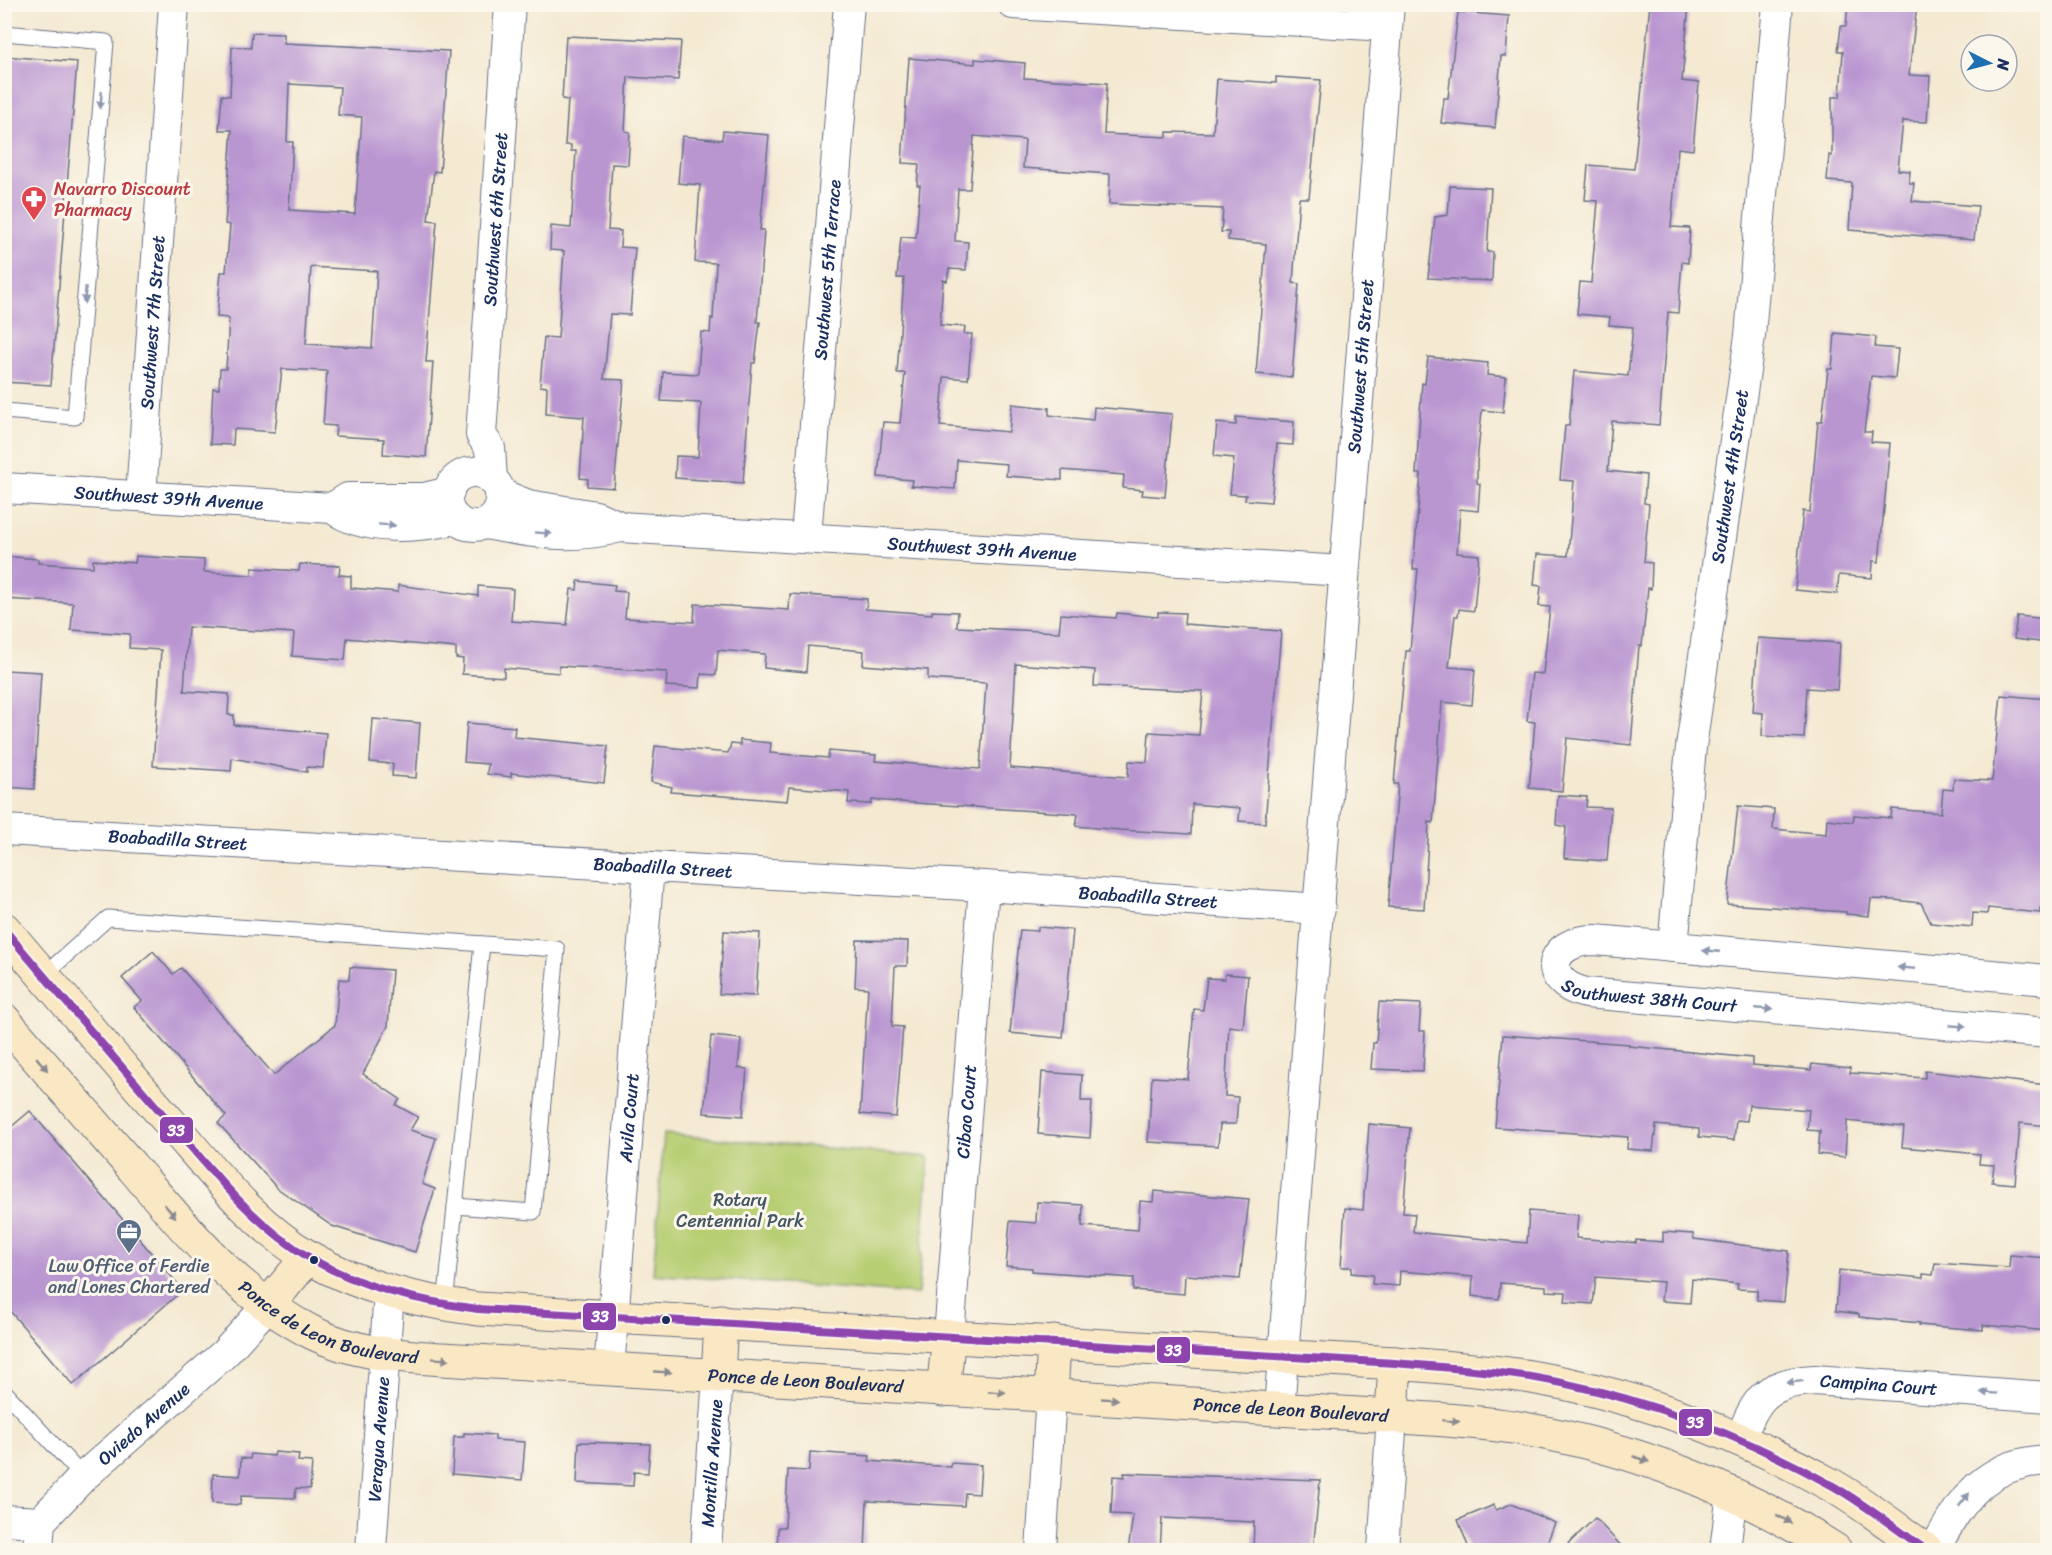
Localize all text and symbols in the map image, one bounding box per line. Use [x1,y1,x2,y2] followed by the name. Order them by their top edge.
[1959,33,2019,93] north arrow
[1988,56,2019,72] text: N
[96,91,106,110] one-way arrow
[474,131,517,307] street label: Southwest 6th Street
[54,173,191,226] place label: Navarro Discount Pharmacy
[804,178,851,361] street label: Southwest 5th Terrace
[19,184,49,222] pharmacy icon: Navarro Discount Pharmacy
[131,234,174,410] street label: Southwest 7th Street
[1338,278,1383,455] street label: Southwest 5th Street
[80,285,90,304] one-way arrow
[1702,388,1758,565] street label: Southwest 4th Street
[73,476,264,520] street label: Southwest 39th Avenue
[378,520,397,529] one-way arrow
[886,527,1078,571] street label: Southwest 39th Avenue
[534,528,553,538] one-way arrow
[107,820,248,860] street label: Boabadilla Street
[592,848,734,888] street label: Boabadilla Street
[1077,877,1219,918] street label: Boabadilla Street
[1702,946,1721,956] one-way arrow
[1896,963,1915,973] one-way arrow
[1555,969,1739,1022] street label: Southwest 38th Court
[1754,1004,1773,1013] one-way arrow
[1948,1021,1967,1030] one-way arrow
[36,1056,49,1072] one-way arrow
[947,1063,986,1160] street label: Cibao Court
[609,1072,649,1164] street label: Avila Court
[159,1116,194,1144] line badge: 33
[166,1116,185,1145] text: 33
[676,1184,804,1237] park label: Rotary Centennial Park
[163,1203,176,1218] one-way arrow
[114,1217,144,1255] office icon: Law Office of Ferdie and Lones Chartered
[48,1250,211,1303] place label: Law Office of Ferdie and Lones Chartered
[308,1254,320,1266] unlabelled marker
[231,1272,421,1373] street label: Ponce de Leon Boulevard
[582,1302,617,1331] line badge: 33
[590,1302,609,1331] text: 33
[660,1314,672,1326] unlabelled marker
[1156,1336,1191,1364] line badge: 33
[1163,1336,1182,1365] text: 33
[431,1354,450,1364] one-way arrow
[707,1359,906,1403] street label: Ponce de Leon Boulevard
[1819,1364,1939,1405] street label: Campina Court
[654,1368,673,1377] one-way arrow
[90,1374,198,1474] street label: Oviedo Avenue
[358,1376,399,1503] street label: Veragua Avenue
[1785,1377,1804,1386] one-way arrow
[988,1388,1007,1397] one-way arrow
[1192,1388,1391,1432] street label: Ponce de Leon Boulevard
[1980,1388,1999,1397] one-way arrow
[1100,1394,1119,1404] one-way arrow
[692,1398,732,1528] street label: Montilla Avenue
[1678,1408,1713,1437] line badge: 33
[1685,1408,1704,1437] text: 33
[1441,1416,1460,1426] one-way arrow
[1632,1455,1650,1464] one-way arrow
[1958,1493,1970,1508] one-way arrow
[1775,1514,1792,1524] one-way arrow

